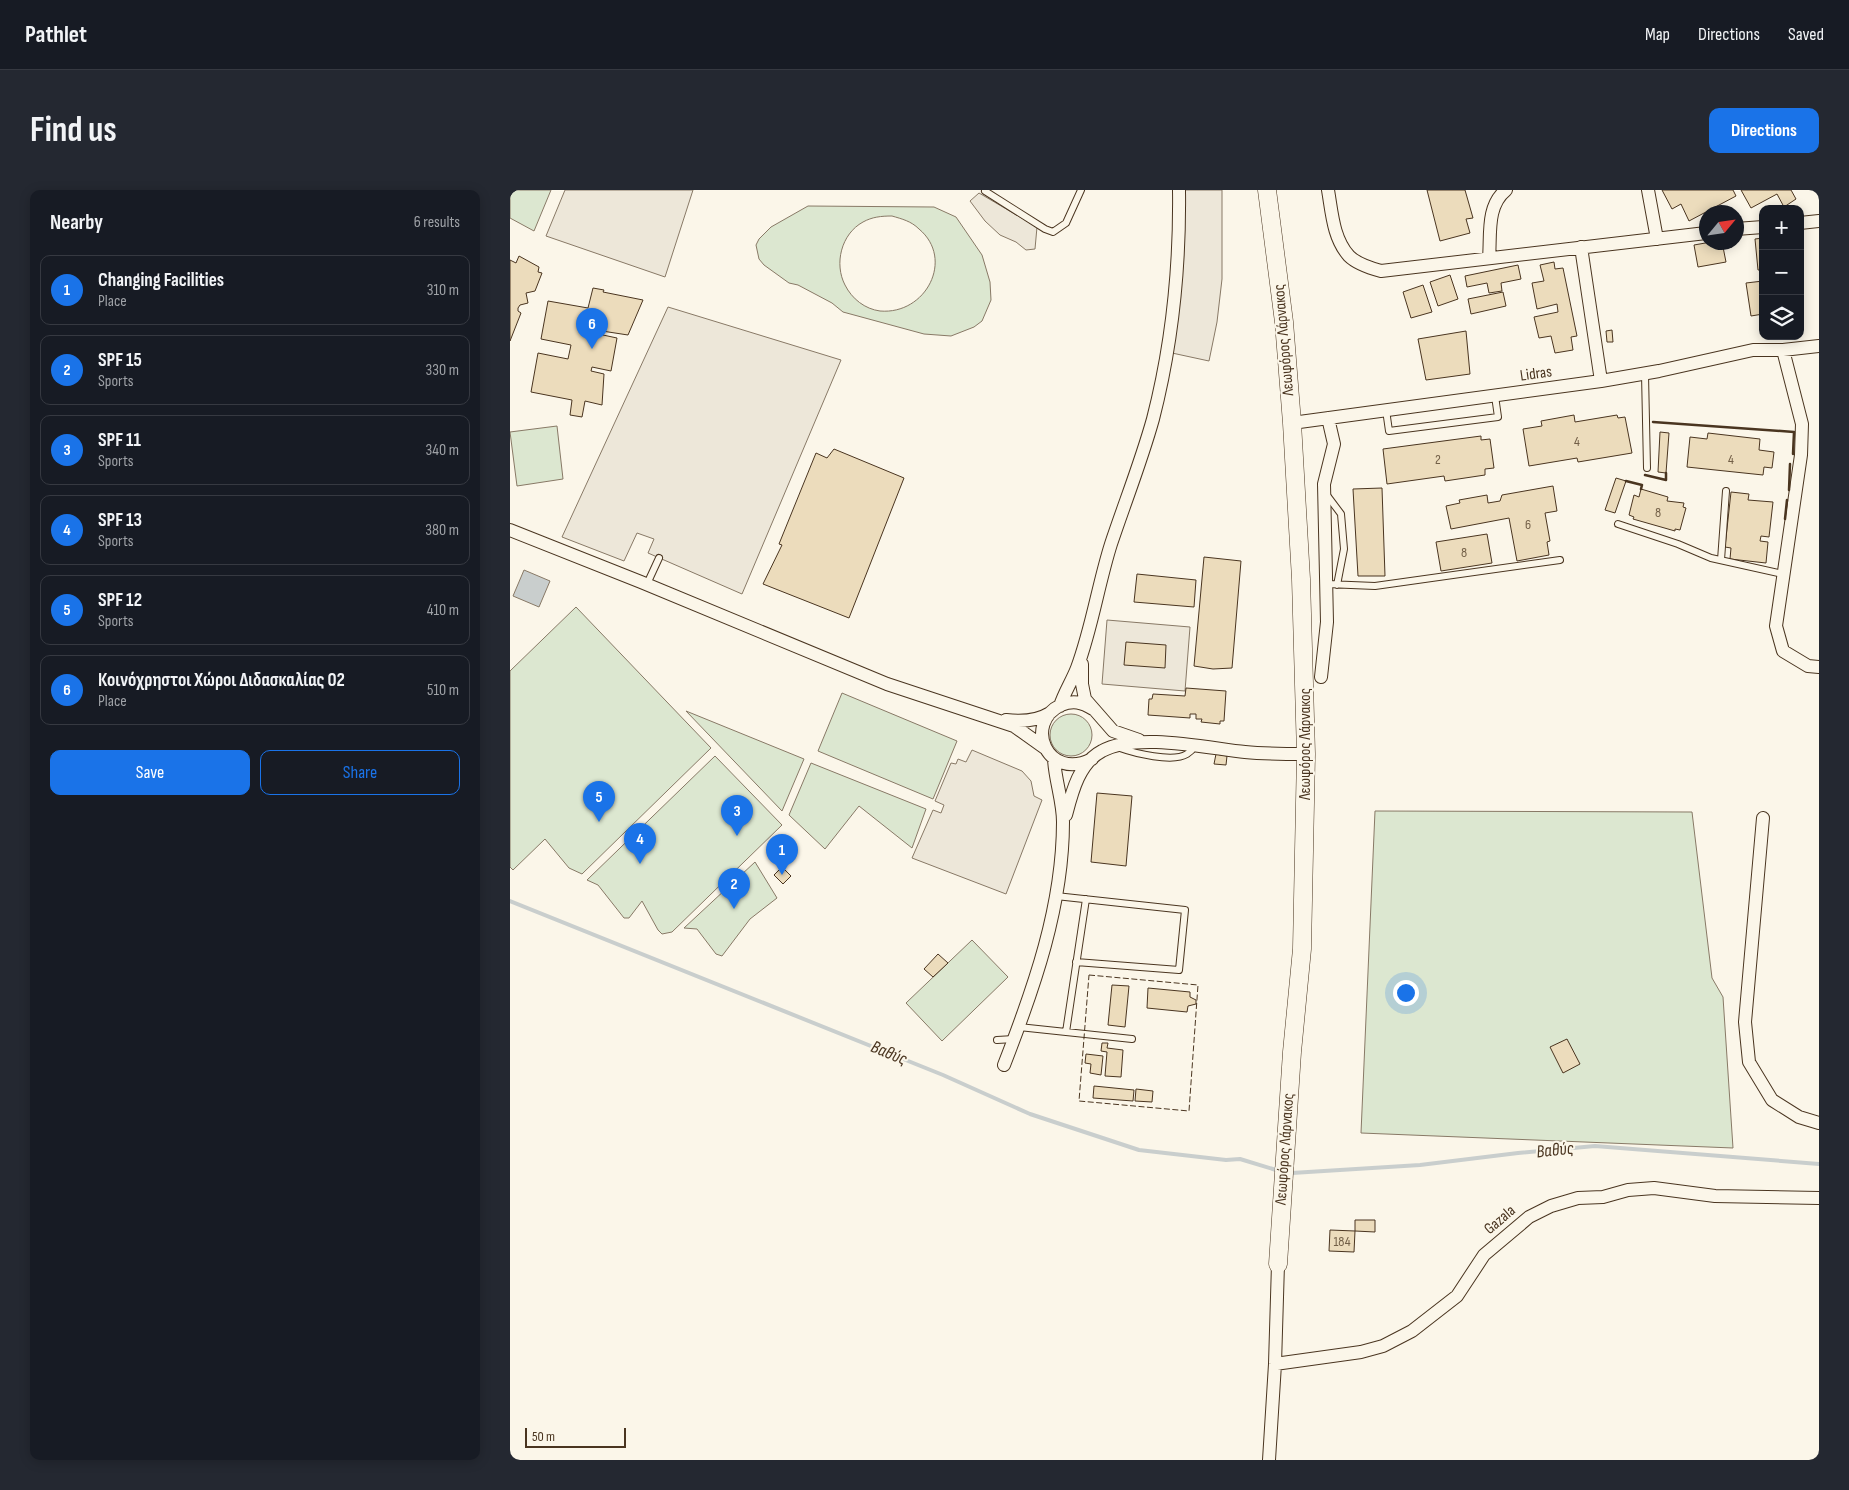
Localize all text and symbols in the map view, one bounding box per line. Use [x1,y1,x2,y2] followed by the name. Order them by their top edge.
[25,20,87,49] text: Pathlet
[1645,24,1670,45] text: Map
[1698,24,1760,45] text: Directions
[1788,24,1824,45] text: Saved
[1709,108,1819,153] button: Directions
[30,109,117,152] text: Find us
[1699,205,1744,250] north arrow
[1759,205,1804,340] map controls
[1759,205,1804,250] button: +
[50,210,103,235] text: Nearby
[414,213,460,232] text: 6 results
[1759,250,1804,295] button: −
[98,269,224,292] text: Changing Facilities
[64,281,70,300] text: 1
[427,281,459,300] text: 310 m
[1270,283,1298,398] street label: Λεωφόρος Λάρνακος
[98,292,127,311] text: Place
[1759,295,1804,340] button: layers
[576,308,608,349] pin: 6
[98,349,142,372] text: SPF 15
[63,361,71,380] text: 2
[426,361,459,380] text: 330 m
[1519,362,1553,386] street label: Lidras
[98,372,133,391] text: Sports
[98,429,141,452] text: SPF 11
[1574,433,1580,450] house number: 4
[63,441,71,460] text: 3
[426,441,459,460] text: 340 m
[1435,451,1441,468] house number: 2
[1728,451,1734,468] house number: 4
[98,452,133,471] text: Sports
[1655,504,1661,521] house number: 8
[98,509,142,532] text: SPF 13
[1525,516,1531,533] house number: 6
[63,521,71,540] text: 4
[425,521,459,540] text: 380 m
[98,532,133,551] text: Sports
[1461,544,1467,561] house number: 8
[98,589,142,612] text: SPF 12
[63,601,71,620] text: 5
[427,601,459,620] text: 410 m
[98,612,133,631] text: Sports
[98,669,345,692] text: Κοινόχρηστοι Χώροι Διδασκαλίας 02
[63,681,71,700] text: 6
[427,681,459,700] text: 510 m
[1296,688,1315,801] street label: Λεωφόρος Λάρνακος
[98,692,127,711] text: Place
[50,750,250,795] button: Save
[260,750,460,795] button: Share
[583,781,615,822] pin: 5
[721,795,753,836] pin: 3
[624,823,656,864] pin: 4
[766,834,798,875] pin: 1
[718,868,750,909] pin: 2
[1393,980,1419,1006] your location
[868,1036,910,1070] water label: Βαθύς
[1272,1092,1298,1207] street label: Λεωφόρος Λάρνακος
[1535,1138,1575,1162] water label: Βαθύς
[1480,1201,1520,1239] street label: Gazala
[1333,1233,1351,1250] house number: 184
[525,1425,626,1448] scale bar
[532,1428,555,1445] text: 50 m

